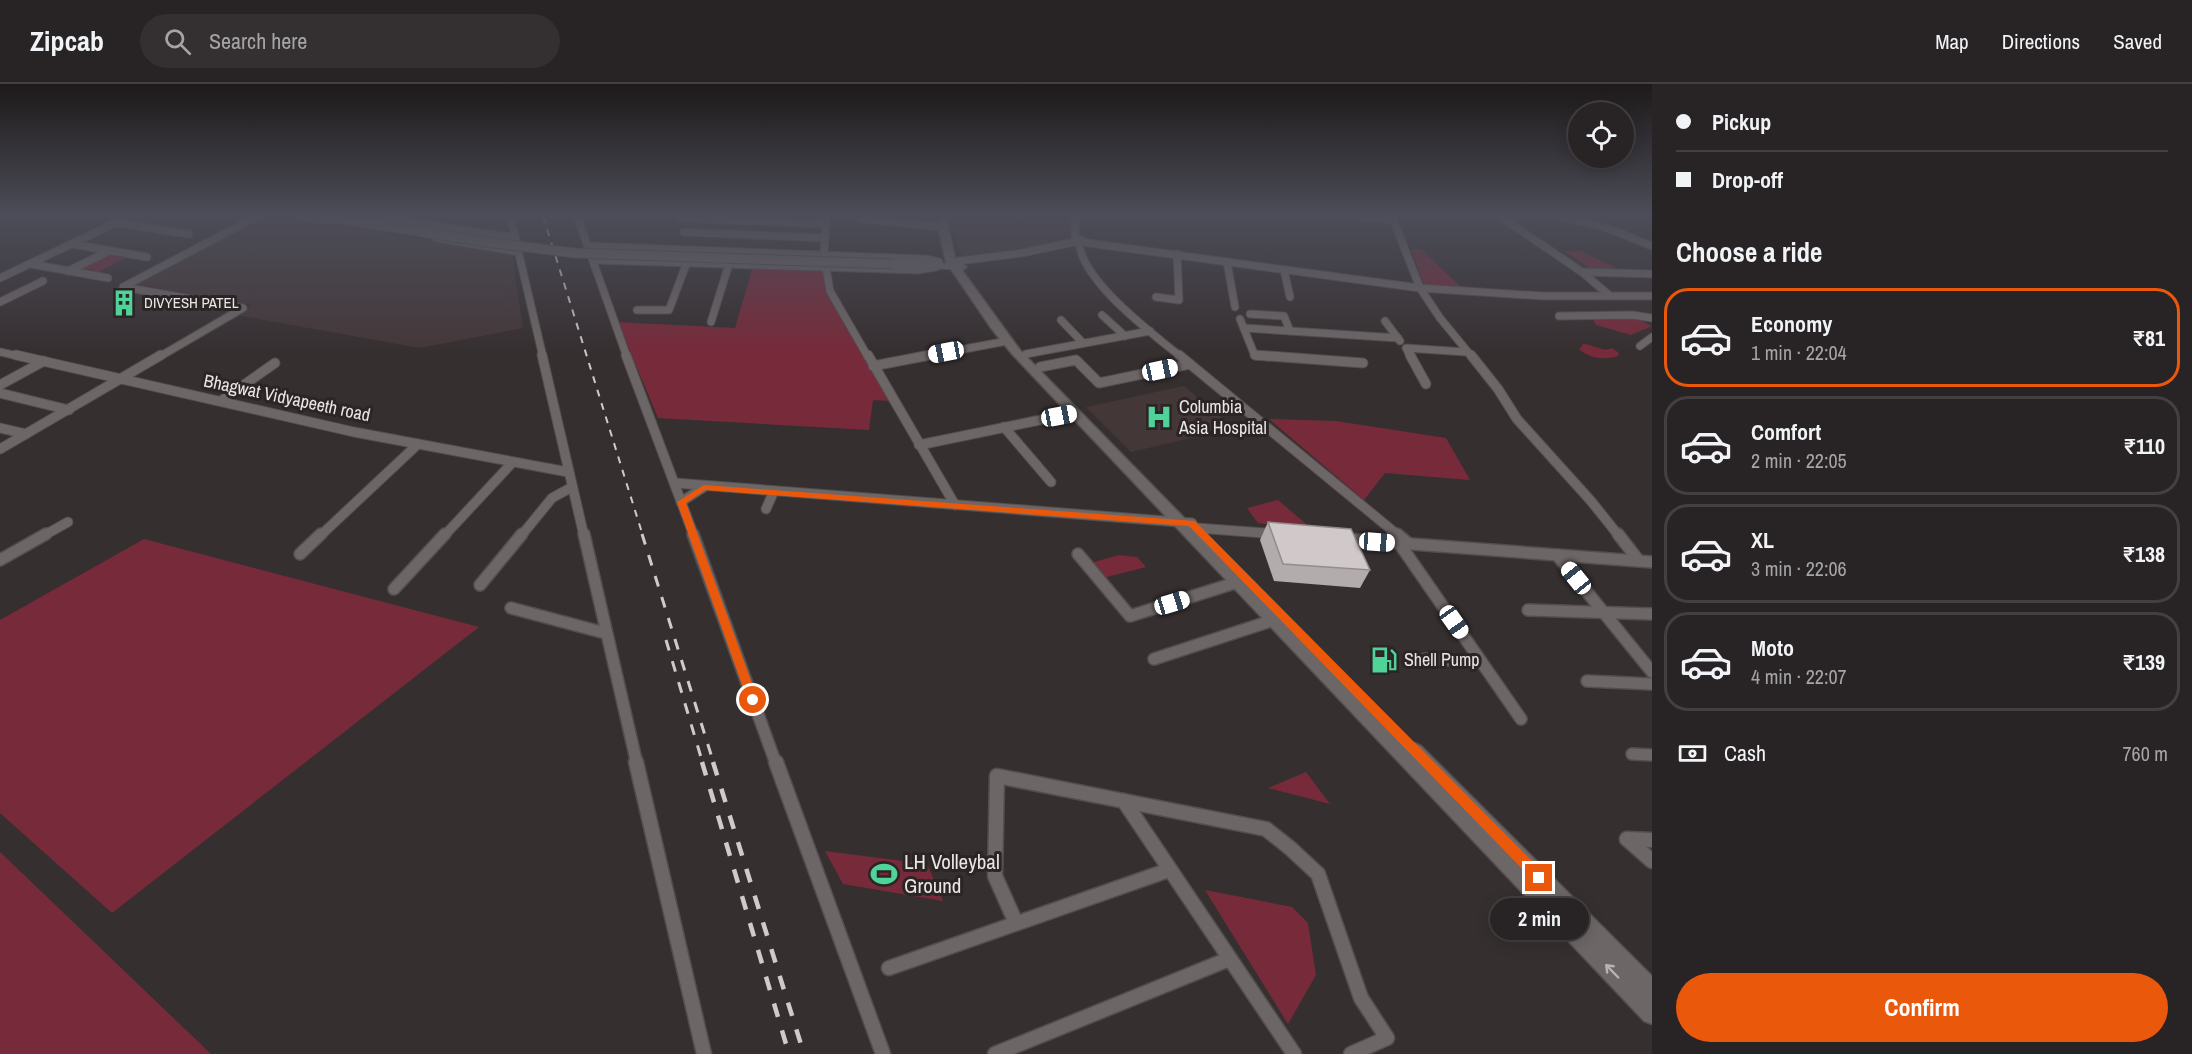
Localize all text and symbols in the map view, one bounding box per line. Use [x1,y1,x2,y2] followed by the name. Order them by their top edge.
[140,14,560,68] search box
[30,22,104,60] text: Zipcab
[161,25,194,58] icon: search
[209,26,307,56] text: Search here
[1935,27,1969,56] text: Map
[2002,27,2080,56] text: Directions
[2113,27,2162,56] text: Saved
[1568,102,1634,168] map controls
[1568,102,1634,168] button: locate
[1712,107,1771,137] text: Pickup
[1712,165,1783,195] text: Drop-off
[1676,234,1822,270] text: Choose a ride
[109,288,139,318] building icon: DIVYESH PATEL
[144,292,239,313] place label: DIVYESH PATEL
[1751,309,1832,339] text: Economy
[1679,311,1733,365] icon: car
[2132,323,2165,353] text: ₹81
[1751,339,1847,366] text: 1 min · 22:04
[927,340,965,364] car
[1141,357,1179,383] car
[202,368,373,427] street label: Bhagwat Vidyapeeth road
[1178,394,1267,440] place label: Columbia Asia Hospital
[1144,402,1174,432] hospital icon: Columbia Asia Hospital
[1040,404,1078,428] car
[1751,417,1821,447] text: Comfort
[1679,419,1733,473] icon: car
[2123,431,2165,461] text: ₹110
[1751,447,1847,474] text: 2 min · 22:05
[1751,525,1774,555] text: XL
[1679,527,1733,581] icon: car
[1358,532,1396,552] car
[2122,539,2165,569] text: ₹138
[1751,555,1847,582] text: 3 min · 22:06
[1558,558,1594,598] car
[1152,589,1192,617] car
[1436,602,1472,642] car
[1751,633,1794,663] text: Moto
[1679,635,1733,689] icon: car
[1369,645,1399,675] fuel station icon: Shell Pump
[1404,647,1479,672] place label: Shell Pump
[2122,647,2165,677] text: ₹139
[1751,663,1847,690] text: 4 min · 22:07
[739,686,766,713] route start
[1676,737,1709,770] icon: cash
[1724,738,1766,768] text: Cash
[2122,740,2168,767] text: 760 m
[904,847,1000,900] place label: LH Volleybal Ground
[869,859,899,889] sports icon: LH Volleybal Ground
[1525,864,1552,891] route end
[1490,899,1588,941] callout: 2 min
[1518,905,1561,932] text: 2 min
[1604,963,1619,978] one-way arrow
[1676,973,2168,1042] button: Confirm

